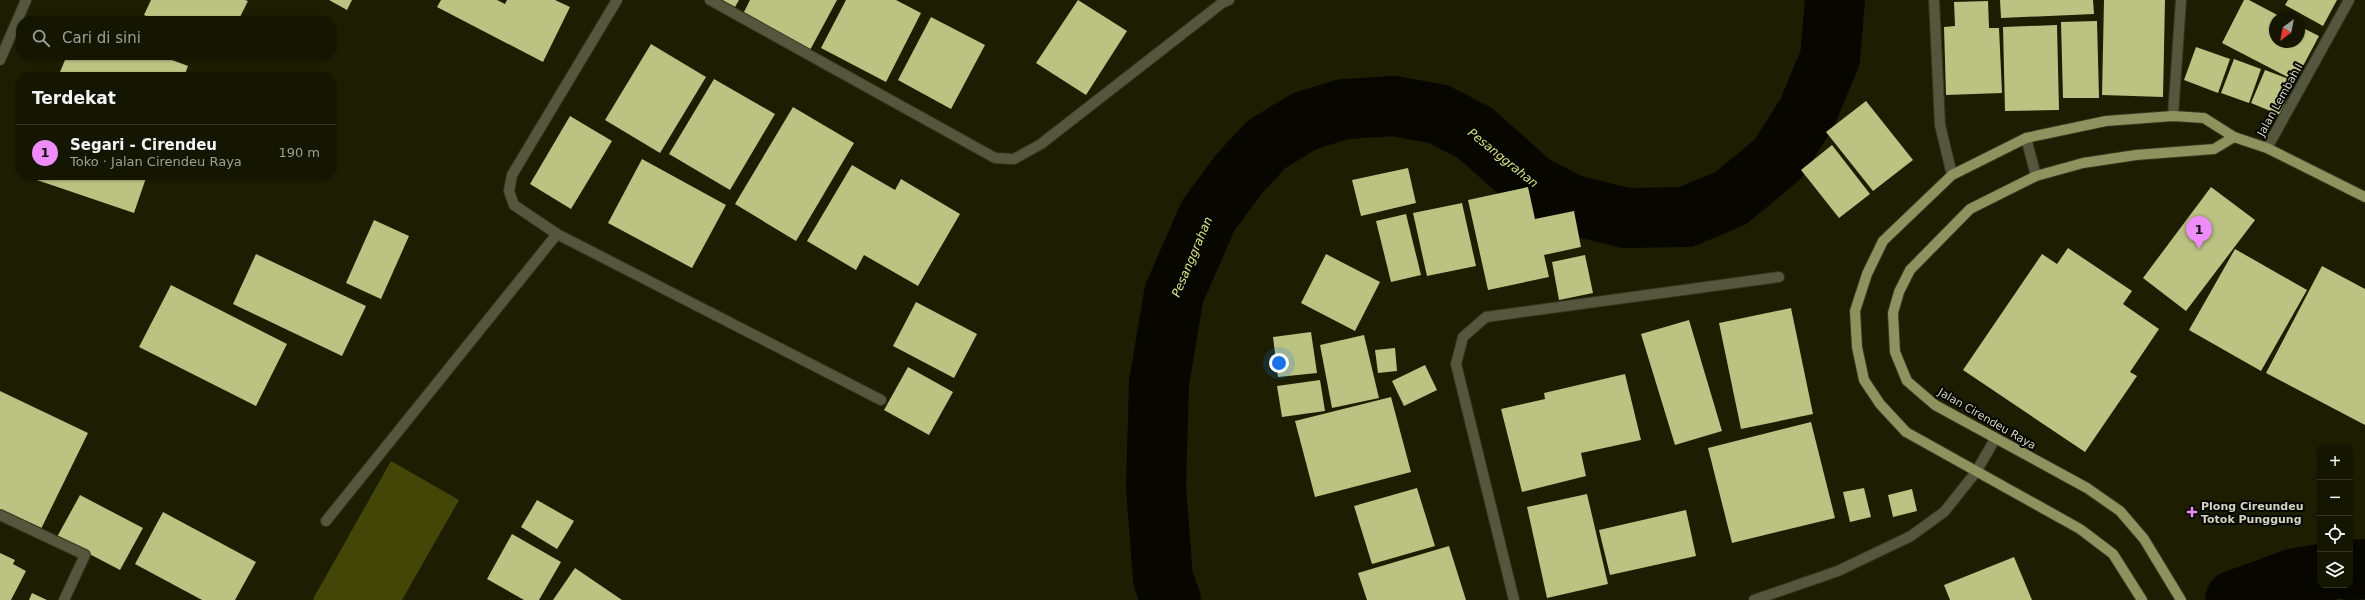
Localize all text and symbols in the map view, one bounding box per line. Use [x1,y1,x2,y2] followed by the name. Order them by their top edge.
[2269,12,2305,48] north arrow
[16,16,336,60] search box
[30,27,52,49] icon: search
[62,29,141,47] text: Cari di sini
[2254,61,2305,139] street label: Jalan Lembah I
[32,88,116,108] text: Terdekat
[1465,126,1541,190] water label: Pesanggrahan
[70,136,217,154] text: Segari - Cirendeu
[40,145,50,160] text: 1
[278,145,320,160] text: 190 m
[70,154,242,169] text: Toko · Jalan Cirendeu Raya
[1169,215,1215,299] water label: Pesanggrahan
[2186,216,2212,249] pin: 1
[1269,353,1289,373] your location
[1935,385,2038,452] street label: Jalan Cirendeu Raya
[2317,444,2353,588] map controls
[2317,444,2353,480] button: +
[2317,480,2353,516] button: −
[2201,500,2303,526] place label: Plong Cireundeu Totok Punggung
[2186,506,2198,518] marker: Plong Cireundeu Totok Punggung
[2317,516,2353,552] button: locate
[2317,552,2353,588] button: layers

